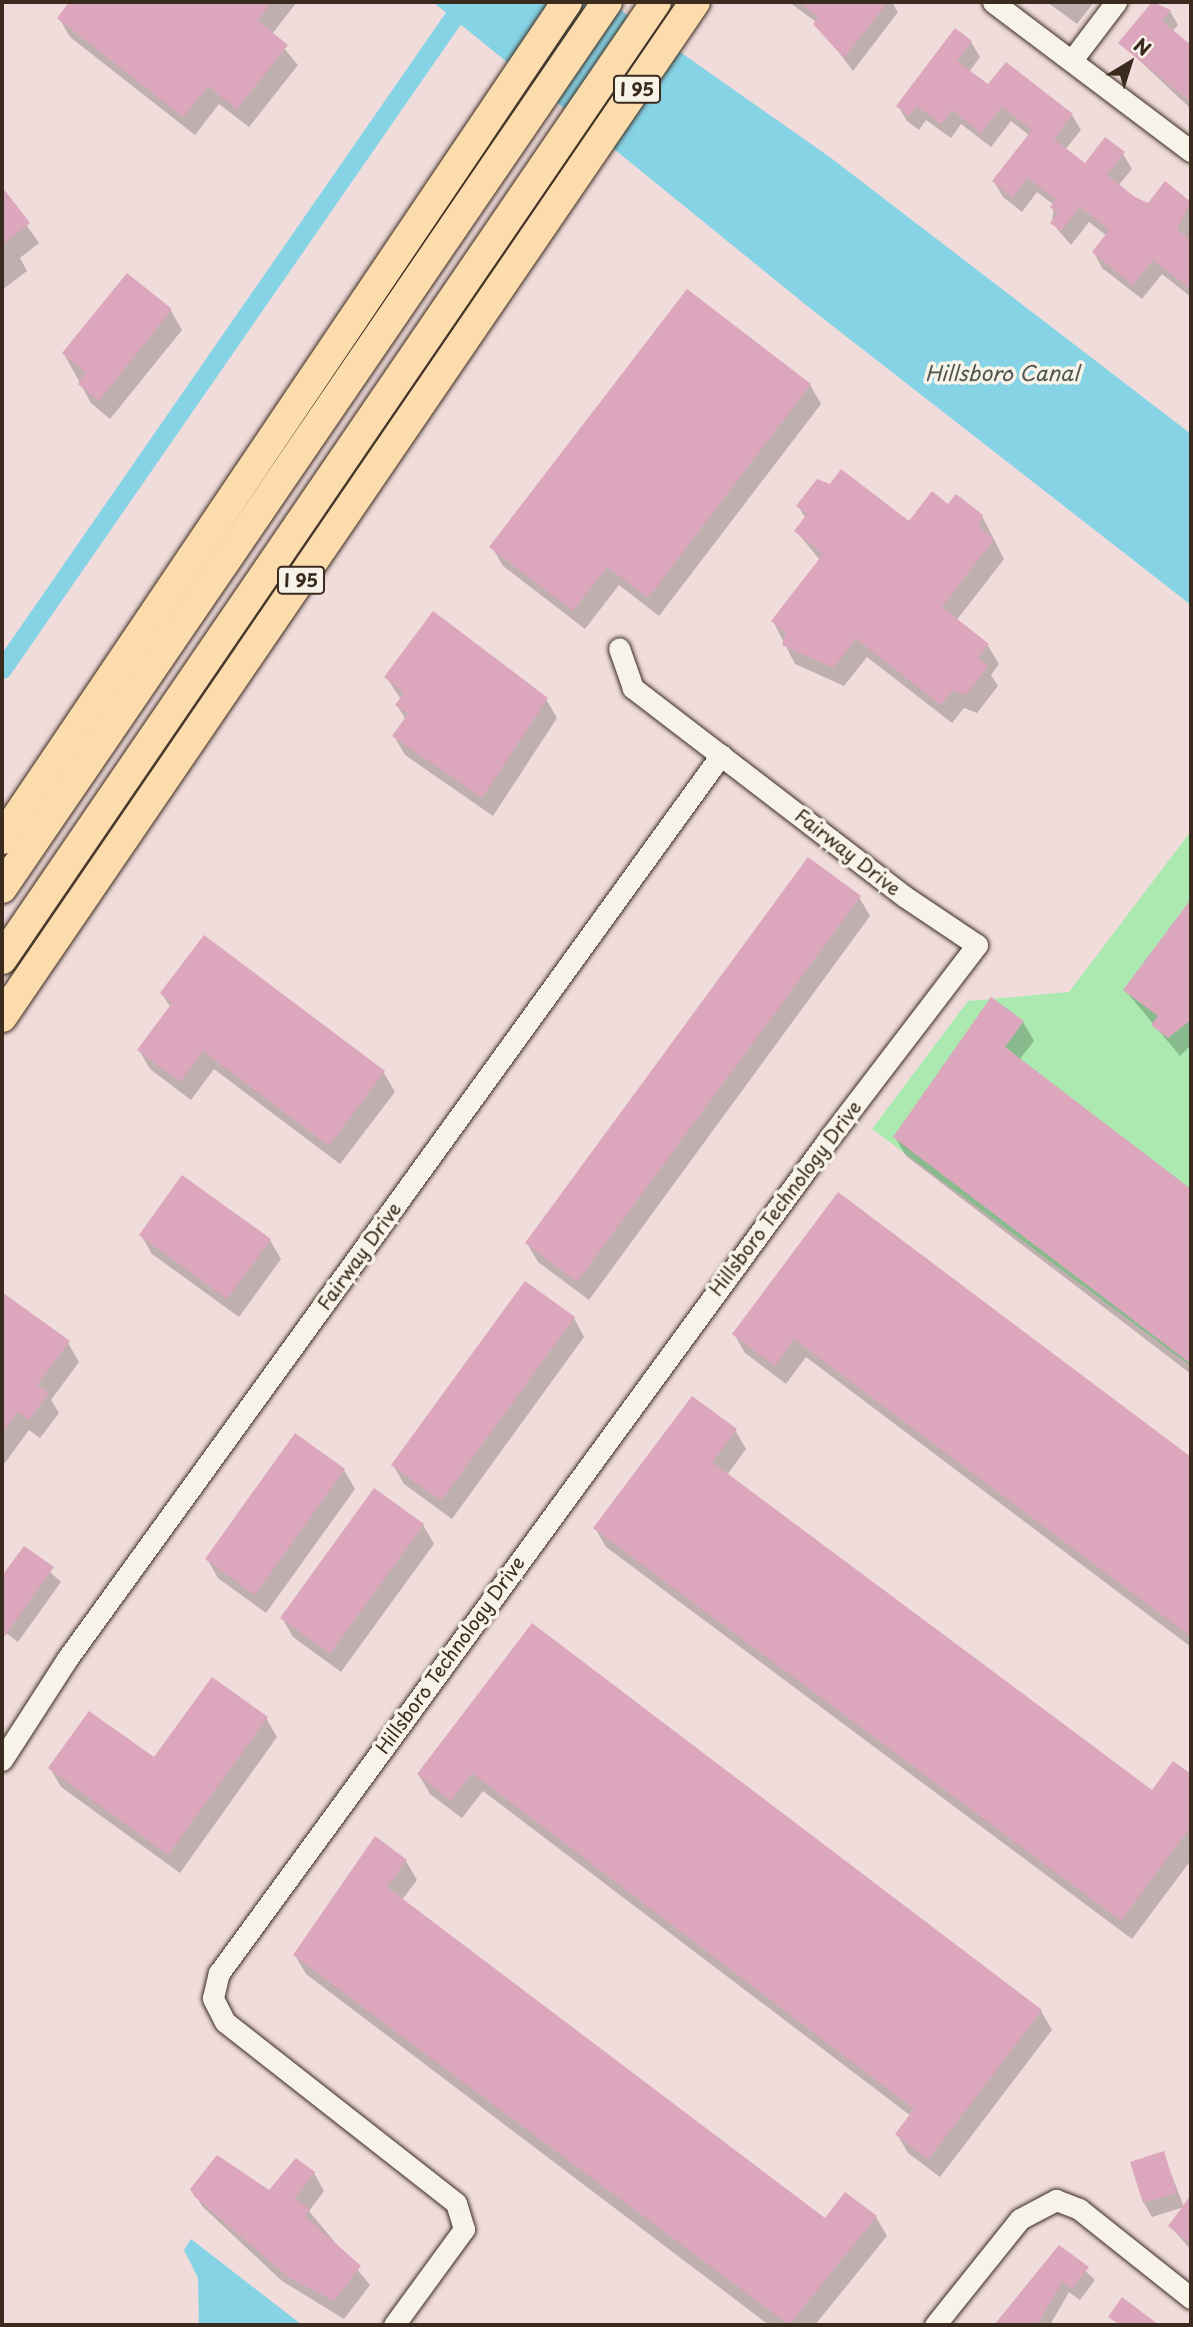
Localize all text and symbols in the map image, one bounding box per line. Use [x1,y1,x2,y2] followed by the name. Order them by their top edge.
[1095,28,1165,98] north arrow
[1128,31,1157,62] text: N
[612,74,662,104] road number: I 95
[925,359,1079,385] water label: Hillsboro Canal
[276,566,326,594] road number: I 95
[791,804,905,900] street label: Fairway Drive
[704,1095,866,1301] street label: Hillsboro Technology Drive
[312,1198,406,1314] street label: Fairway Drive
[370,1551,530,1759] street label: Hillsboro Technology Drive

